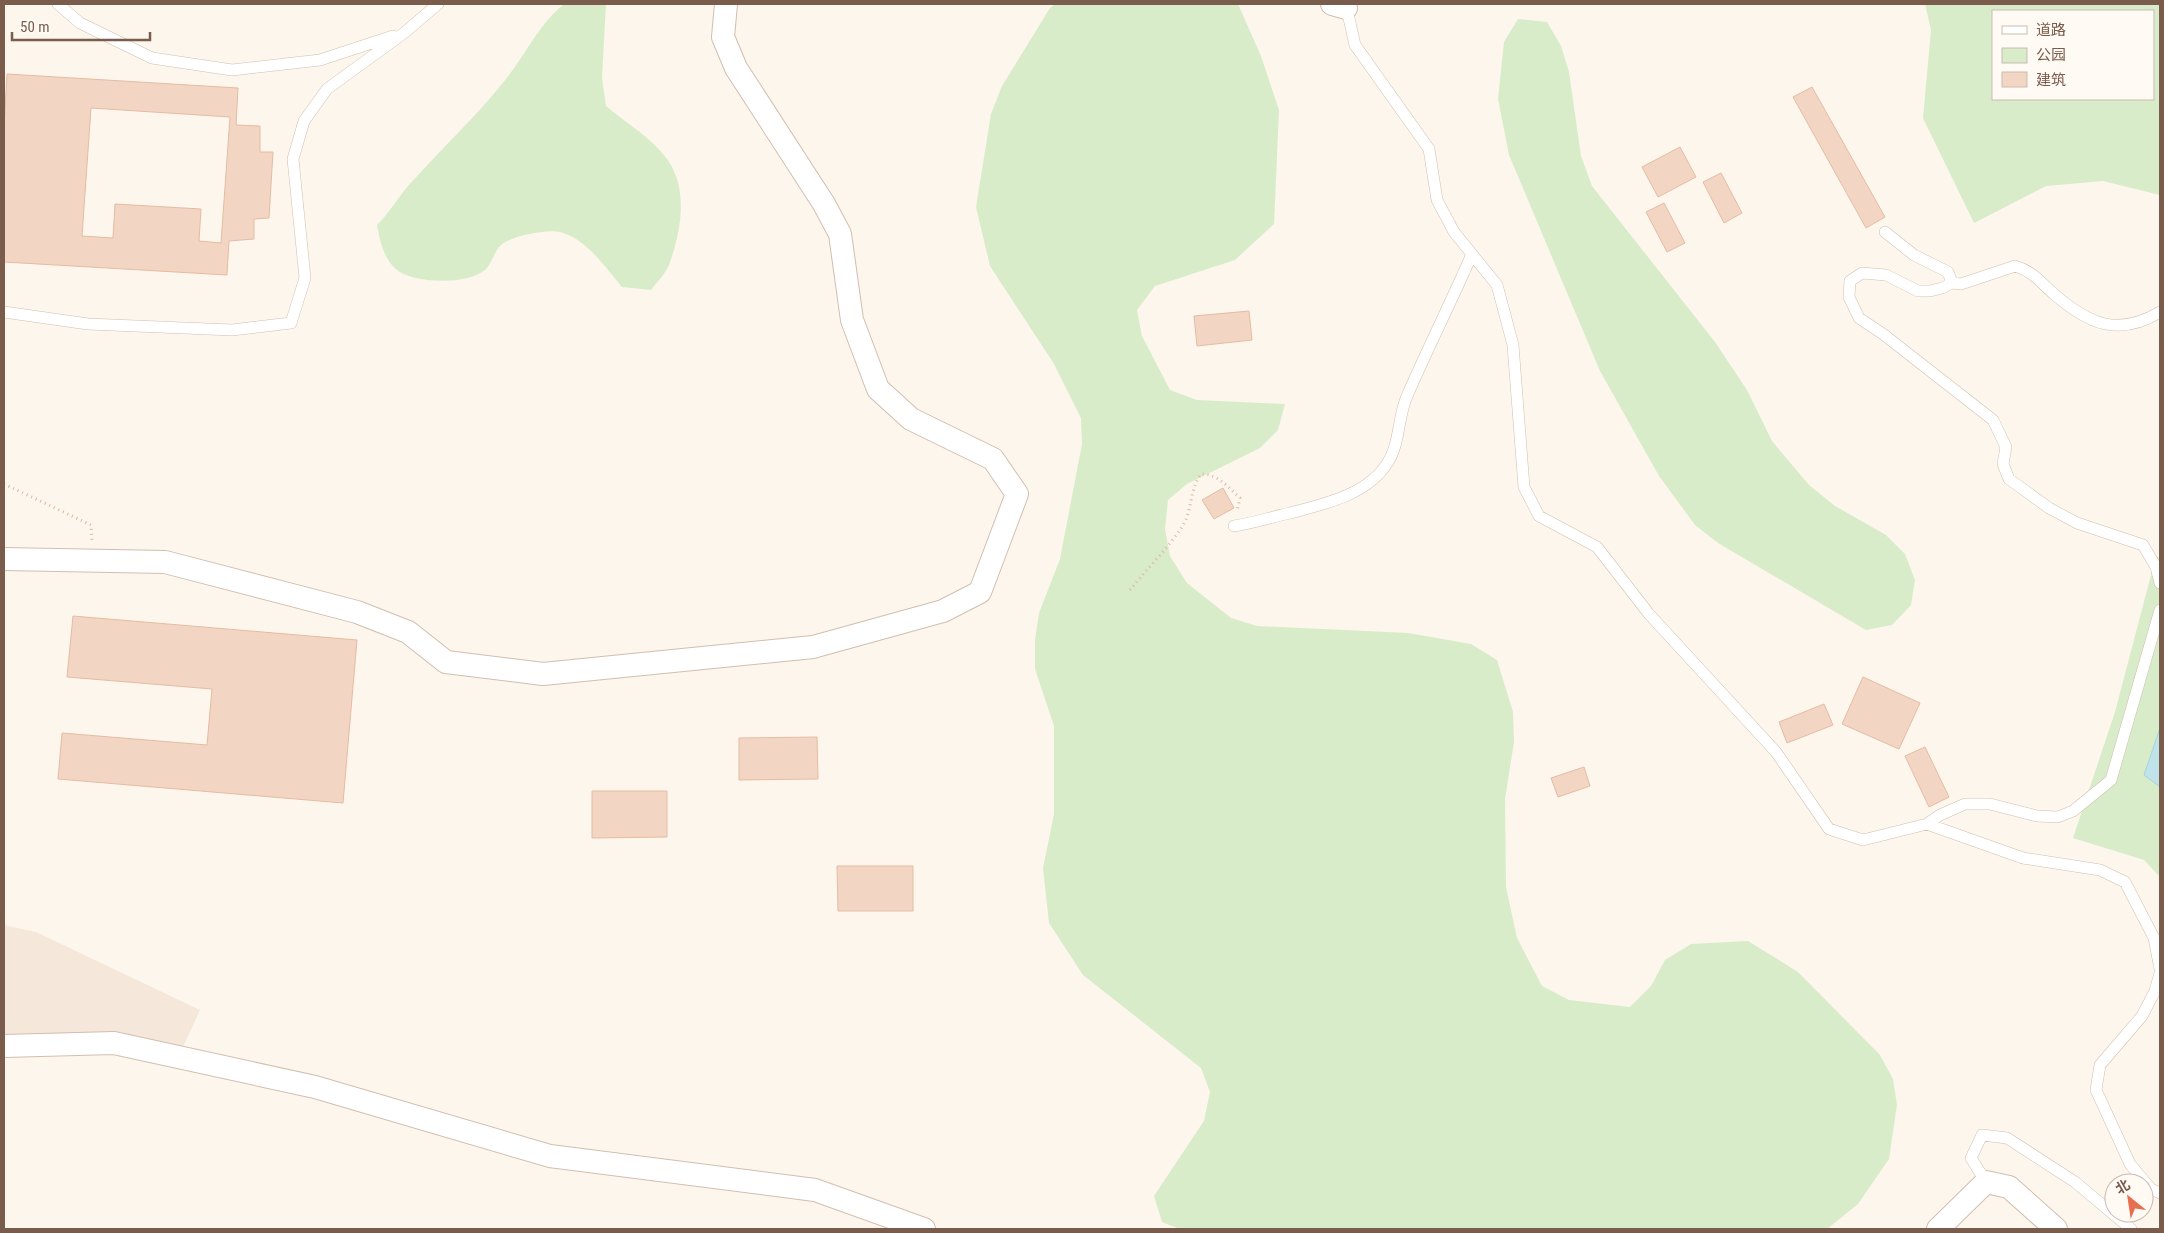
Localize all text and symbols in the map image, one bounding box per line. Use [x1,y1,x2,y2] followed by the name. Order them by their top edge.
[12,10,150,42] scale bar
[1992,10,2154,100] legend
[20,18,50,36] text: 50 m
[2036,21,2066,39] text: 道路
[2036,46,2066,64] text: 公园
[2036,71,2066,89] text: 建筑
[2104,1173,2154,1223] north arrow
[2112,1176,2133,1197] text: 北

